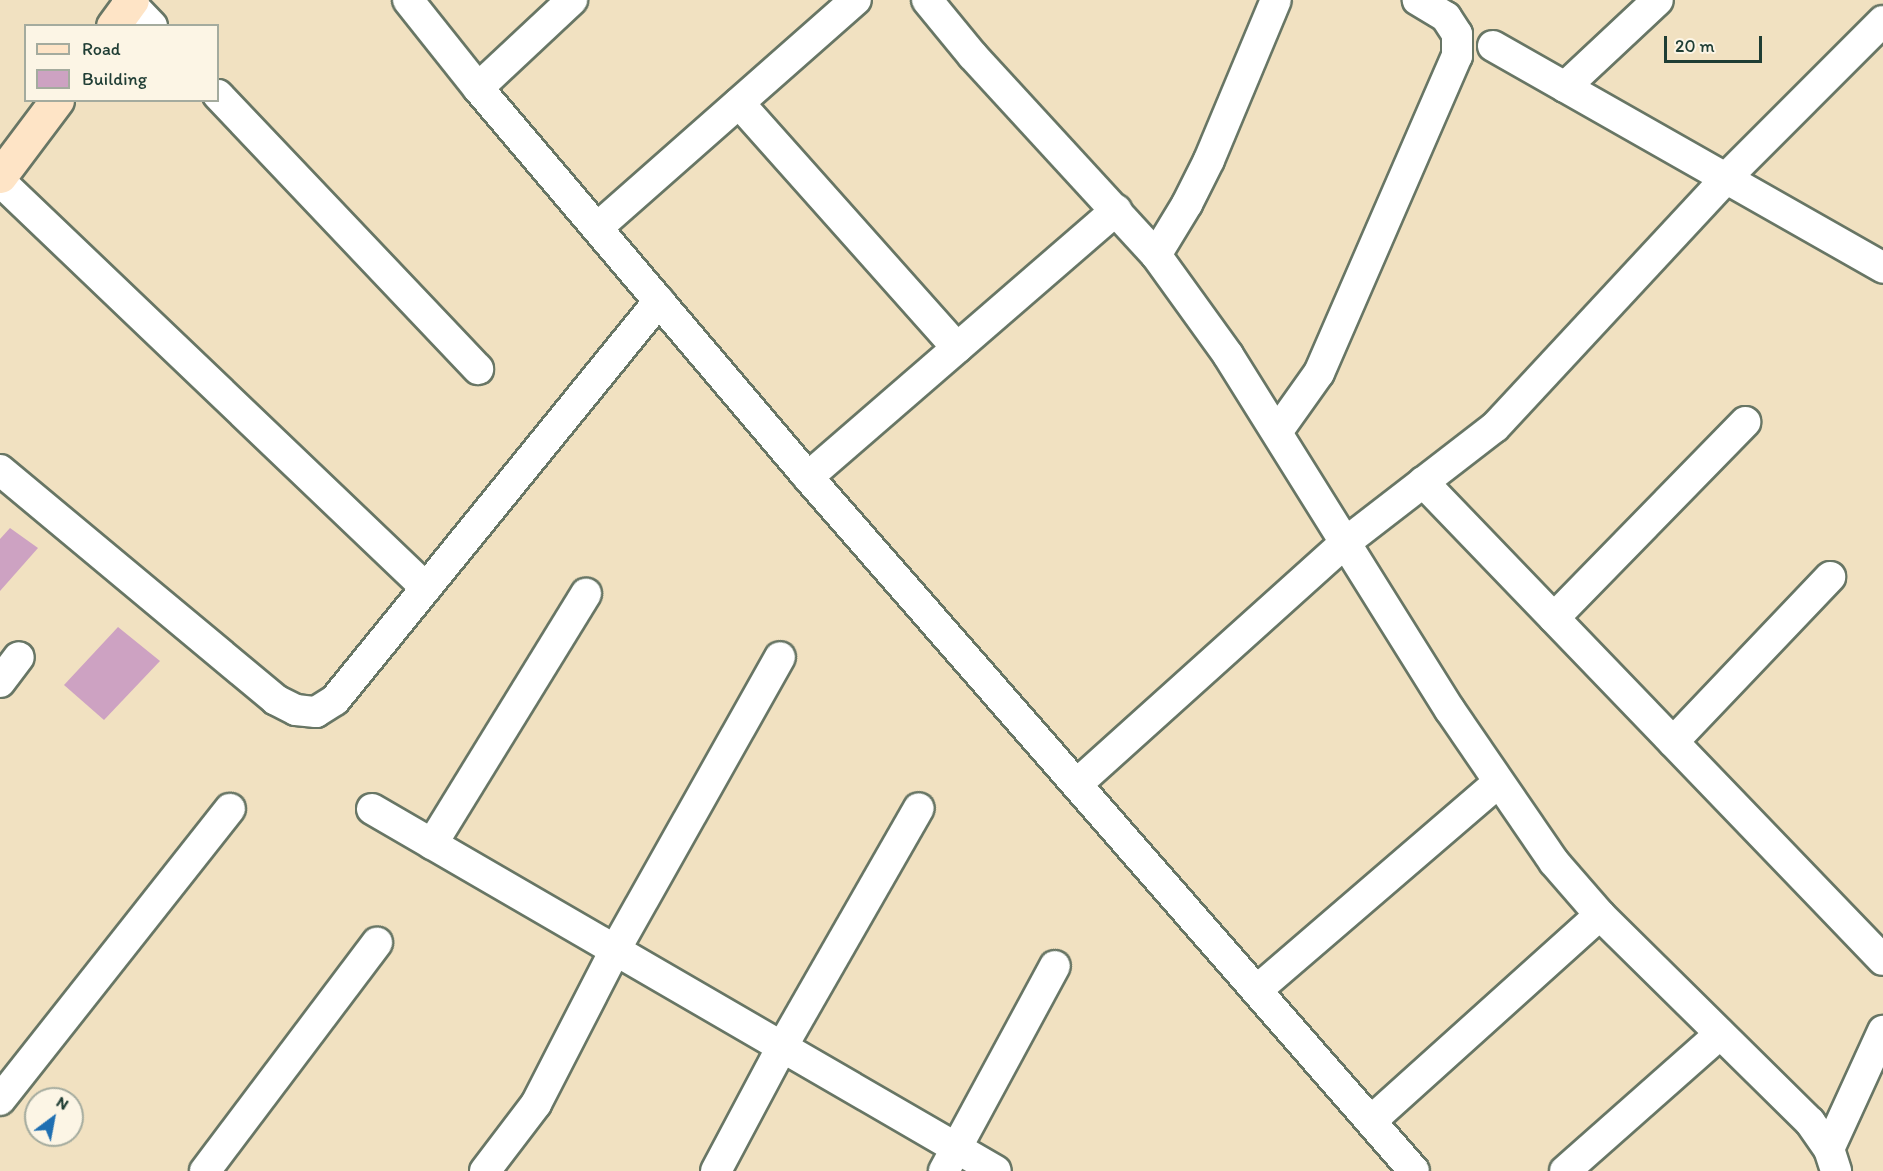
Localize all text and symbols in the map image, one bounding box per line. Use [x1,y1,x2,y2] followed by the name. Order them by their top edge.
[24,24,219,102] legend
[1667,24,1764,62] scale bar
[1675,35,1715,57] text: 20 m
[82,38,121,60] text: Road
[82,68,147,90] text: Building
[24,1087,84,1147] north arrow
[53,1092,72,1114] text: N

